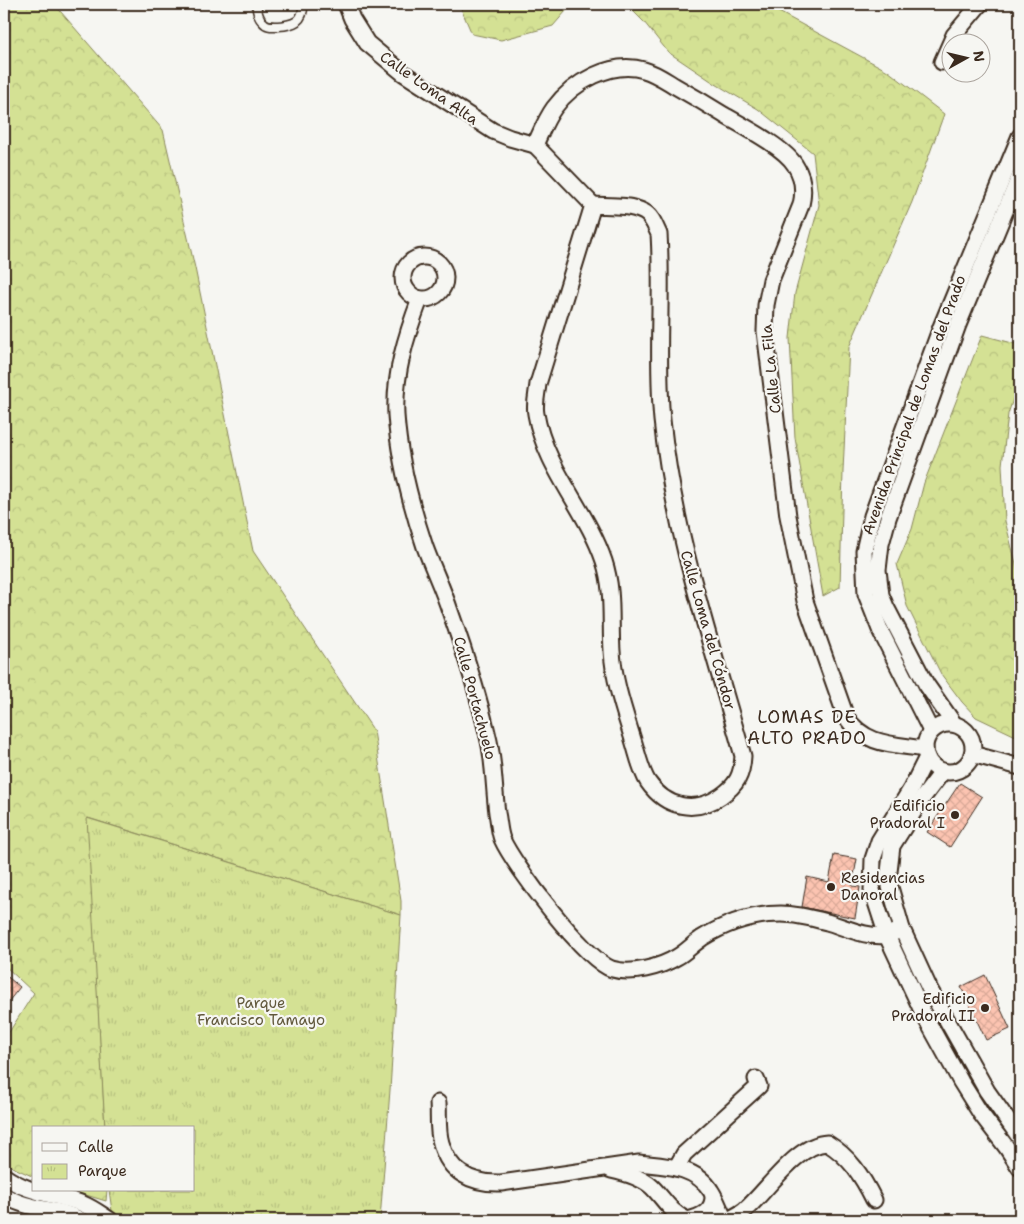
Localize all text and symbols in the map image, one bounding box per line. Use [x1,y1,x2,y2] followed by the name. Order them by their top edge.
[942,32,992,82] north arrow
[376,47,483,130] street label: Calle Loma Alta
[969,49,989,63] text: N
[858,272,970,538] street label: Avenida Principal de Lomas del Prado
[756,323,786,415] street label: Calle La Fila
[676,548,740,712] street label: Calle Loma del Cóndor
[449,634,501,762] street label: Calle Portachuelo
[747,705,867,750] district label: LOMAS DE ALTO PRADO
[870,796,945,833] place label: Edificio Pradoral I
[949,809,961,821] marker: Edificio Pradoral I
[841,868,925,905] place label: Residencias Danoral
[825,881,837,893] marker: Residencias Danoral
[891,989,975,1026] place label: Edificio Pradoral II
[197,993,325,1030] park label: Parque Francisco Tamayo
[979,1002,991,1014] marker: Edificio Pradoral II
[32,1126,195,1192] legend
[78,1137,114,1157] text: Calle
[78,1161,127,1181] text: Parque

